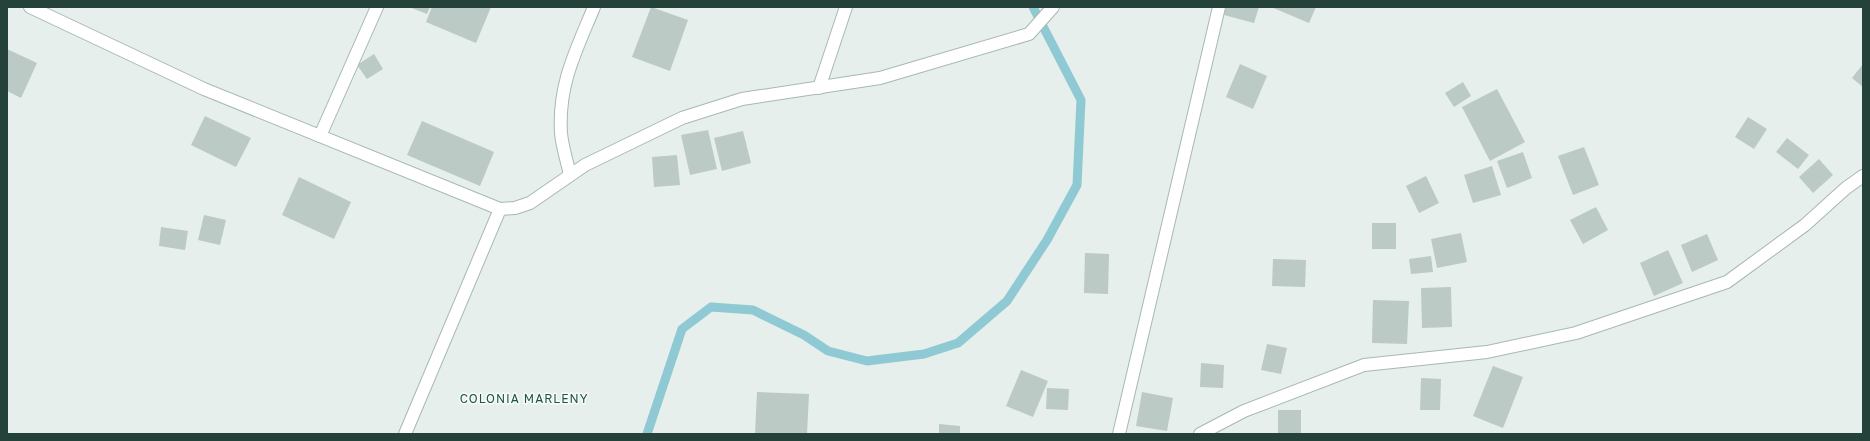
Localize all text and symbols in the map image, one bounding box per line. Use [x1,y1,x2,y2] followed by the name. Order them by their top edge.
[460,391,588,406] district label: COLONIA MARLENY

